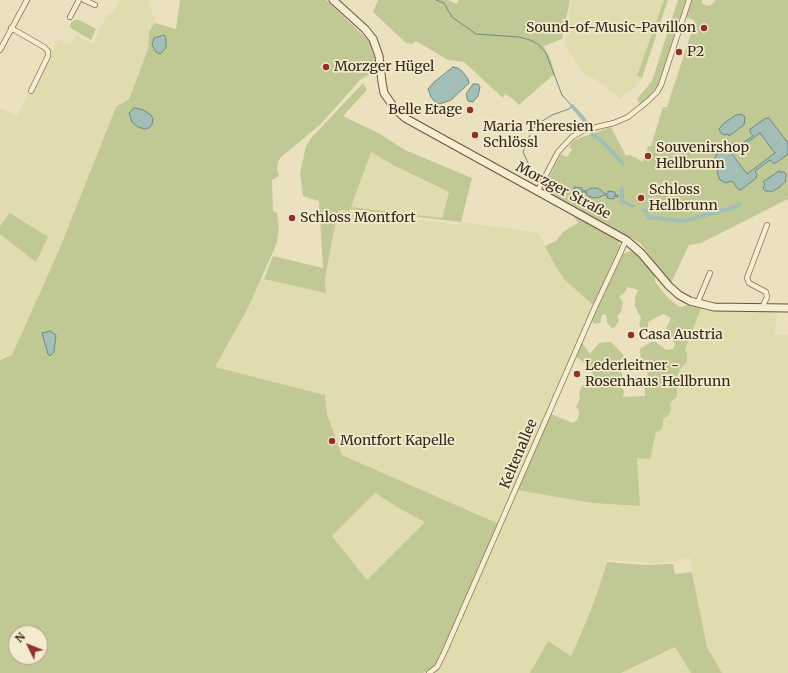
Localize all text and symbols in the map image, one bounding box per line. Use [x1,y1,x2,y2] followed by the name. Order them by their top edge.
[526,20,696,36] place label: Sound-of-Music-Pavillon
[699,23,709,33] marker: Sound-of-Music-Pavillon
[687,44,704,60] place label: P2
[674,47,684,57] marker: P2
[334,59,434,75] place label: Morzger Hügel
[321,62,331,72] marker: Morzger Hügel
[388,102,462,118] place label: Belle Etage
[465,105,475,115] marker: Belle Etage
[483,119,593,152] place label: Maria Theresien Schlössl
[470,130,480,140] marker: Maria Theresien Schlössl
[656,140,749,172] place label: Souvenirshop Hellbrunn
[643,151,653,161] marker: Souvenirshop Hellbrunn
[513,159,613,223] street label: Morzger Straße
[649,182,718,214] place label: Schloss Hellbrunn
[636,193,646,203] marker: Schloss Hellbrunn
[300,210,416,226] place label: Schloss Montfort
[287,213,297,223] marker: Schloss Montfort
[639,327,723,343] place label: Casa Austria
[626,330,636,340] marker: Casa Austria
[585,358,730,390] place label: Lederleitner - Rosenhaus Hellbrunn
[572,369,582,379] marker: Lederleitner - Rosenhaus Hellbrunn
[497,417,541,491] street label: Keltenallee
[340,433,455,449] place label: Montfort Kapelle
[327,436,337,446] marker: Montfort Kapelle
[8,625,48,665] north arrow
[12,630,28,645] text: N

